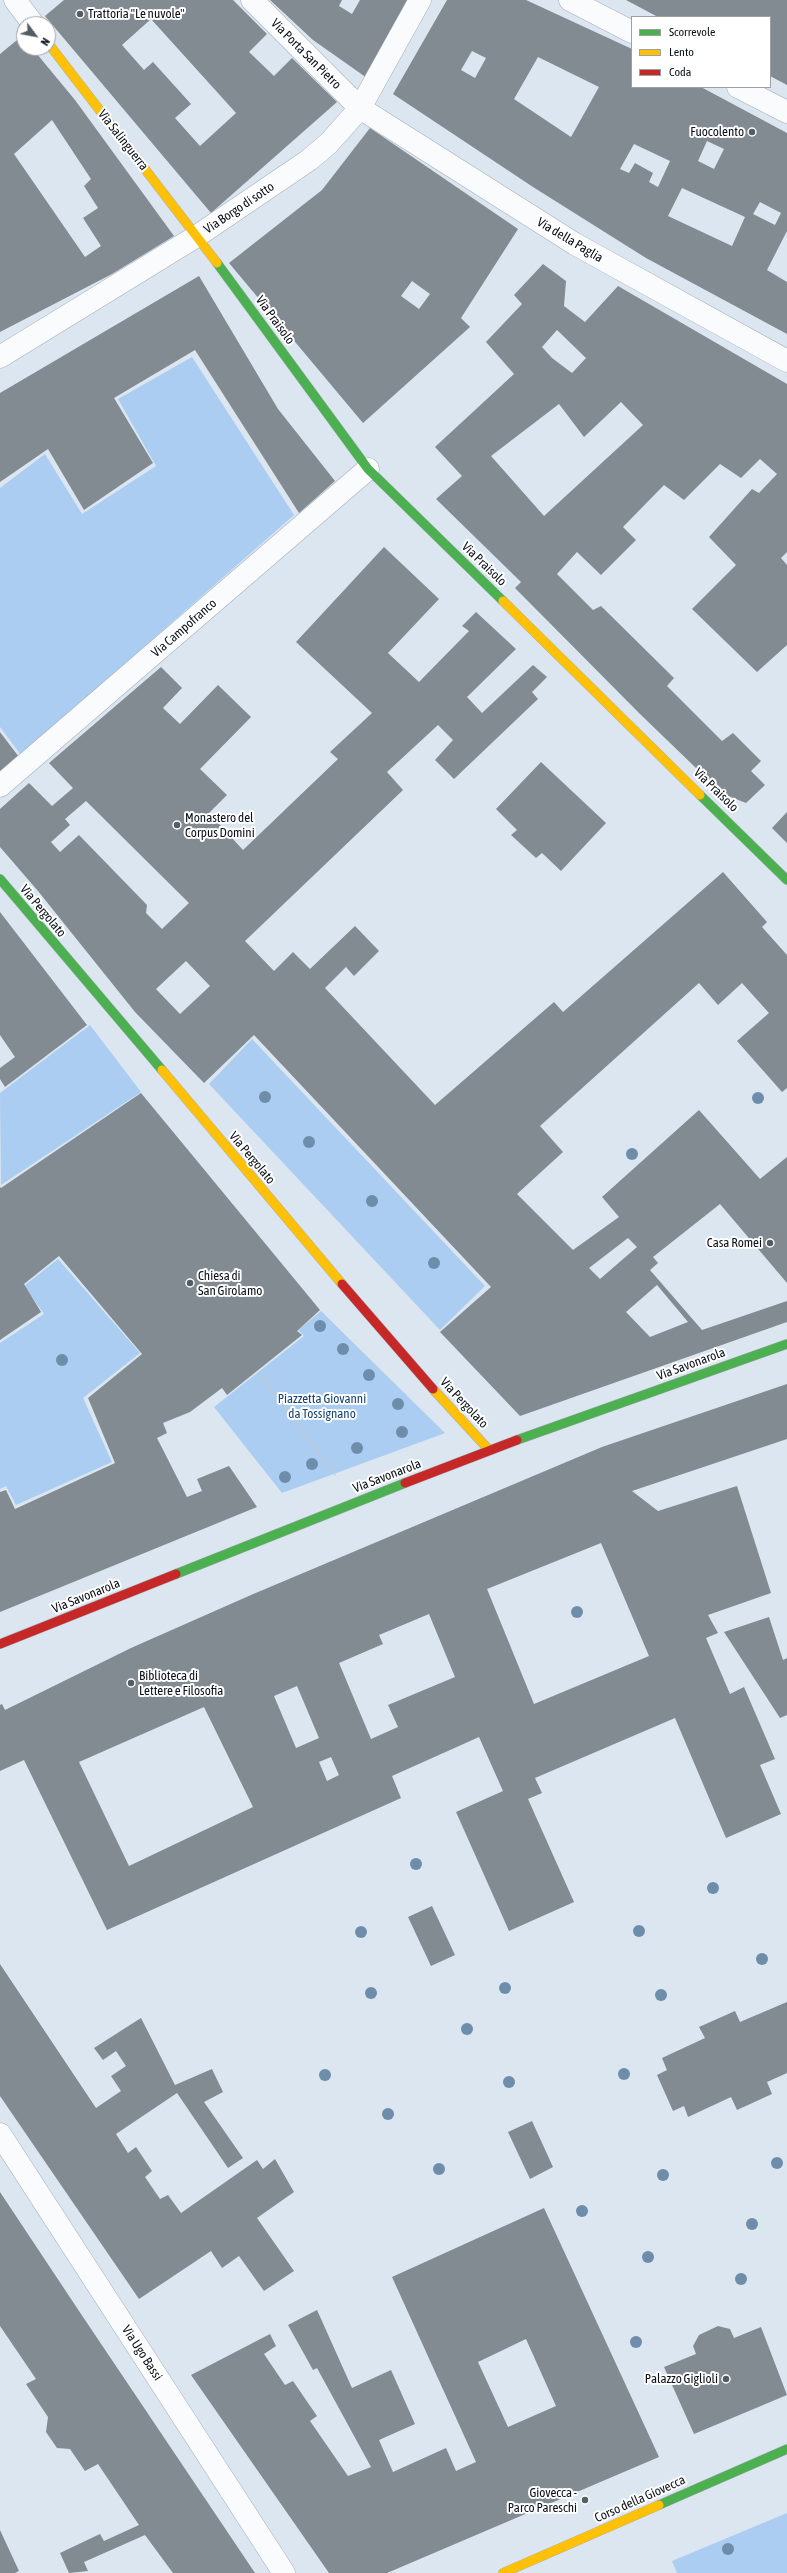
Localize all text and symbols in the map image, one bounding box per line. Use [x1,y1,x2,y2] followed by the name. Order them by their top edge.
[88,6,185,22] place label: Trattoria "Le nuvole"
[75,9,85,19] marker: Trattoria "Le nuvole"
[16,16,56,56] north arrow
[268,16,344,92] street label: Via Porta San Pietro
[631,16,771,88] legend
[669,25,716,39] text: Scorrevole
[39,36,52,48] text: N
[669,45,694,59] text: Lento
[669,65,691,79] text: Coda
[94,107,152,173] street label: Via Salinguerra
[690,124,744,140] place label: Fuocolento
[747,127,757,137] marker: Fuocolento
[201,179,277,237] street label: Via Borgo di sotto
[534,214,606,266] street label: Via della Paglia
[252,293,298,347] street label: Via Praisolo
[458,539,510,589] street label: Via Praisolo
[148,595,220,661] street label: Via Campofranco
[690,765,742,815] street label: Via Praisolo
[185,810,255,841] place label: Monastero del Corpus Domini
[172,820,182,830] marker: Monastero del Corpus Domini
[17,882,69,940] street label: Via Pergolato
[226,1129,278,1187] street label: Via Pergolato
[707,1235,762,1251] place label: Casa Romei
[765,1238,775,1248] marker: Casa Romei
[198,1268,262,1299] place label: Chiesa di San Girolamo
[185,1278,195,1288] marker: Chiesa di San Girolamo
[655,1344,727,1384] street label: Via Savonarola
[437,1374,491,1432] street label: Via Pergolato
[278,1391,366,1422] park label: Piazzetta Giovanni da Tossignano
[351,1456,423,1496] street label: Via Savonarola
[50,1575,122,1617] street label: Via Savonarola
[139,1668,223,1699] place label: Biblioteca di Lettere e Filosofia
[126,1678,136,1688] marker: Biblioteca di Lettere e Filosofia
[118,2323,166,2383] street label: Via Ugo Bassi
[645,2371,718,2387] place label: Palazzo Giglioli
[721,2374,731,2384] marker: Palazzo Giglioli
[592,2472,688,2526] street label: Corso della Giovecca
[508,2485,577,2516] place label: Giovecca - Parco Pareschi
[580,2495,590,2505] marker: Giovecca - Parco Pareschi

